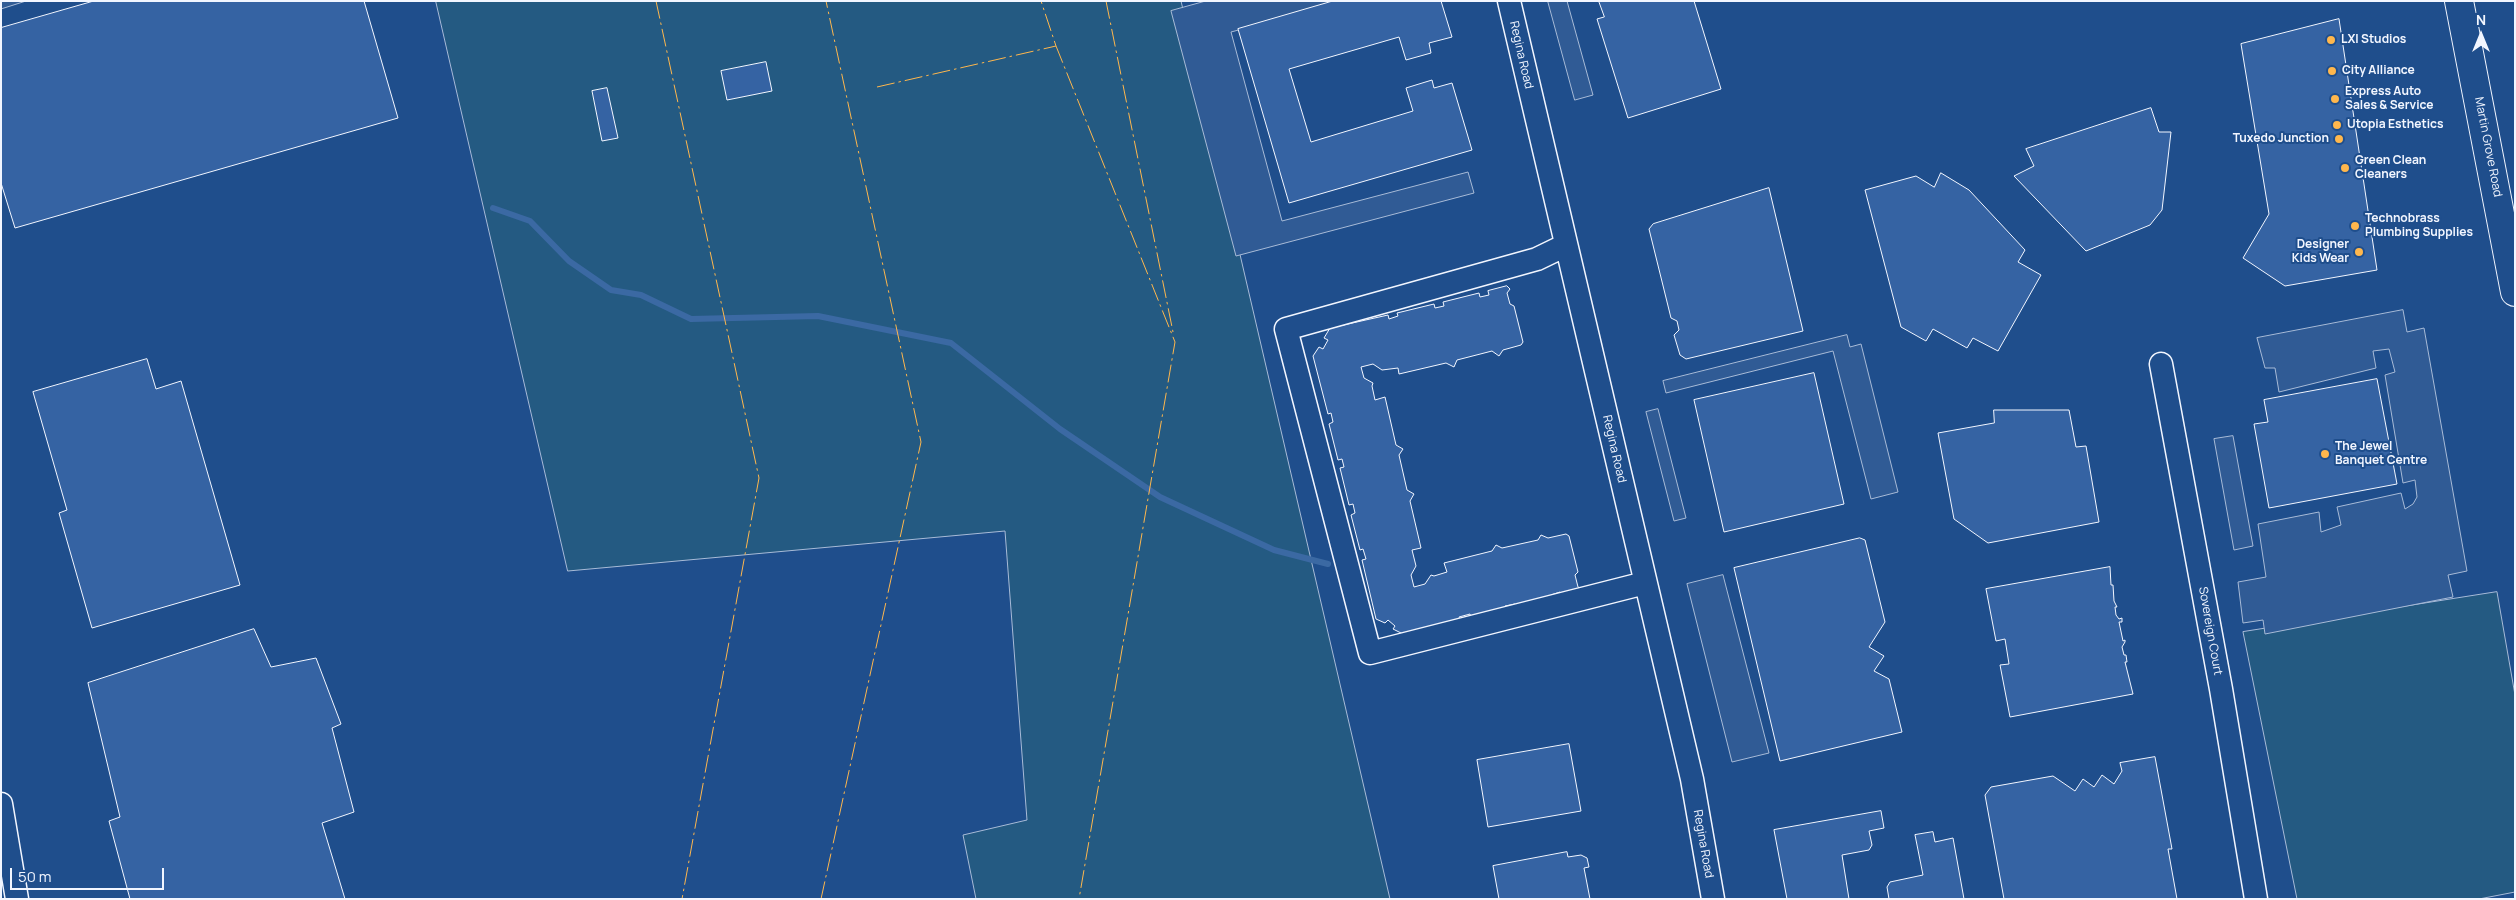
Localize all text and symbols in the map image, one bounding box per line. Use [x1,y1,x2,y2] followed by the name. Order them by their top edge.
[2456,10,2506,60] north arrow
[2476,10,2486,29] text: N
[1506,20,1536,90] street label: Regina Road
[2341,33,2406,47] place label: LXI Studios
[2325,34,2337,46] marker: LXI Studios
[2342,64,2415,78] place label: City Alliance
[2326,65,2338,77] marker: City Alliance
[2345,85,2434,113] place label: Express Auto Sales & Service
[2329,93,2341,105] marker: Express Auto Sales & Service
[2471,96,2505,198] street label: Martin Grove Road
[2347,118,2443,132] place label: Utopia Esthetics
[2331,119,2343,131] marker: Utopia Esthetics
[2233,132,2329,146] place label: Tuxedo Junction
[2333,133,2345,145] marker: Tuxedo Junction
[2355,154,2426,182] place label: Green Clean Cleaners
[2339,162,2351,174] marker: Green Clean Cleaners
[2365,212,2473,240] place label: Technobrass Plumbing Supplies
[2349,220,2361,232] marker: Technobrass Plumbing Supplies
[2292,238,2349,266] place label: Designer Kids Wear
[2353,246,2365,258] marker: Designer Kids Wear
[1599,414,1629,484] street label: Regina Road
[2335,440,2427,468] place label: The Jewel Banquet Centre
[2319,448,2331,460] marker: The Jewel Banquet Centre
[2195,586,2225,676] street label: Sovereign Court
[1690,809,1716,879] street label: Regina Road
[12,858,166,890] scale bar
[18,866,52,887] text: 50 m

